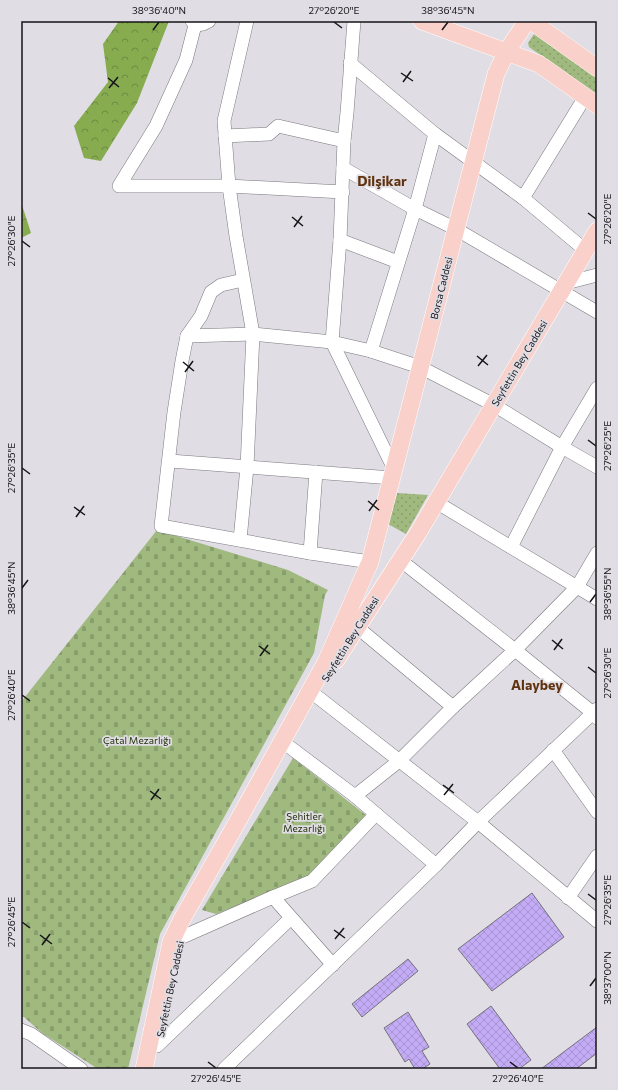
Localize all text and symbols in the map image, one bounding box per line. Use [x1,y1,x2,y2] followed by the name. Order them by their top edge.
[132,4,186,16] text: 38°36'40"N
[309,4,360,16] text: 27°26'20"E
[421,4,475,16] text: 38°36'45"N
[357,172,407,189] district label: Dilşikar
[601,193,613,244] text: 27°26'20"E
[5,215,17,267] text: 27°26'30"E
[427,256,455,320] street label: Borsa Caddesi
[489,318,549,408] street label: Seyfettin Bey Caddesi
[601,421,613,471] text: 27°26'25"E
[5,443,17,493] text: 27°26'35"E
[5,561,17,615] text: 38°36'45"N
[601,567,613,621] text: 38°36'55"N
[319,594,381,684] street label: Seyfettin Bey Caddesi
[601,647,613,699] text: 27°26'30"E
[5,669,17,721] text: 27°26'40"E
[511,676,563,693] district label: Alaybey
[103,734,171,746] park label: Çatal Mezarlığı
[283,810,325,834] park label: Şehitler Mezarlığı
[601,875,613,925] text: 27°26'35"E
[5,897,17,947] text: 27°26'45"E
[154,940,186,1038] street label: Seyfettin Bey Caddesi
[601,951,613,1005] text: 38°37'00"N
[191,1072,241,1084] text: 27°26'45"E
[492,1072,544,1084] text: 27°26'40"E

